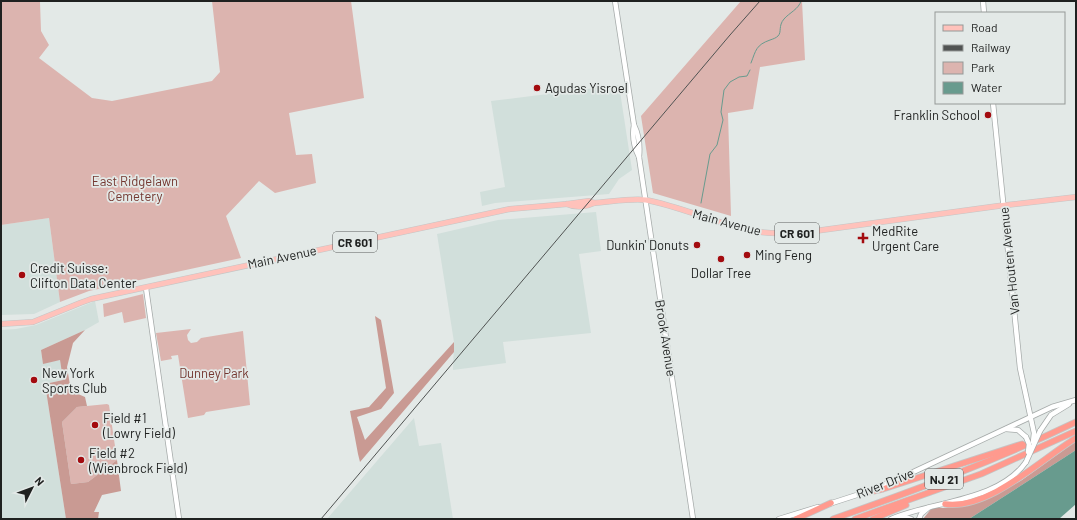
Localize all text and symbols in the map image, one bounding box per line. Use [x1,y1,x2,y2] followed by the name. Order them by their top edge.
[935,12,1065,104] legend
[971,20,998,34] text: Road
[971,40,1011,54] text: Railway
[971,60,995,74] text: Park
[545,80,628,96] place label: Agudas Yisroel
[971,80,1003,94] text: Water
[532,83,542,93] marker: Agudas Yisroel
[894,107,980,123] place label: Franklin School
[983,110,993,120] marker: Franklin School
[92,173,178,204] park label: East Ridgelawn Cemetery
[691,205,763,239] street label: Main Avenue
[995,206,1023,316] street label: Van Houten Avenue
[775,223,819,243] road number: CR 601
[872,223,939,254] place label: MedRite Urgent Care
[333,232,377,252] road number: CR 601
[857,232,869,244] marker: MedRite Urgent Care
[606,237,689,253] place label: Dunkin' Donuts
[692,240,702,250] marker: Dunkin' Donuts
[246,242,318,272] street label: Main Avenue
[755,247,812,263] place label: Ming Feng
[742,250,752,260] marker: Ming Feng
[716,254,726,264] marker: Dollar Tree
[30,260,137,291] place label: Credit Suisse: Clifton Data Center
[691,265,751,281] place label: Dollar Tree
[17,270,27,280] marker: Credit Suisse: Clifton Data Center
[652,299,680,378] street label: Brook Avenue
[42,365,107,396] place label: New York Sports Club
[179,365,249,381] park label: Dunney Park
[29,375,39,385] marker: New York Sports Club
[102,410,175,441] place label: Field #1 (Lowry Field)
[90,420,100,430] marker: Field #1 (Lowry Field)
[88,445,187,476] place label: Field #2 (Wienbrock Field)
[76,455,86,465] marker: Field #2 (Wienbrock Field)
[854,464,916,502] street label: River Drive
[12,468,52,508] north arrow
[925,469,963,489] road number: NJ 21
[33,474,47,488] text: N

